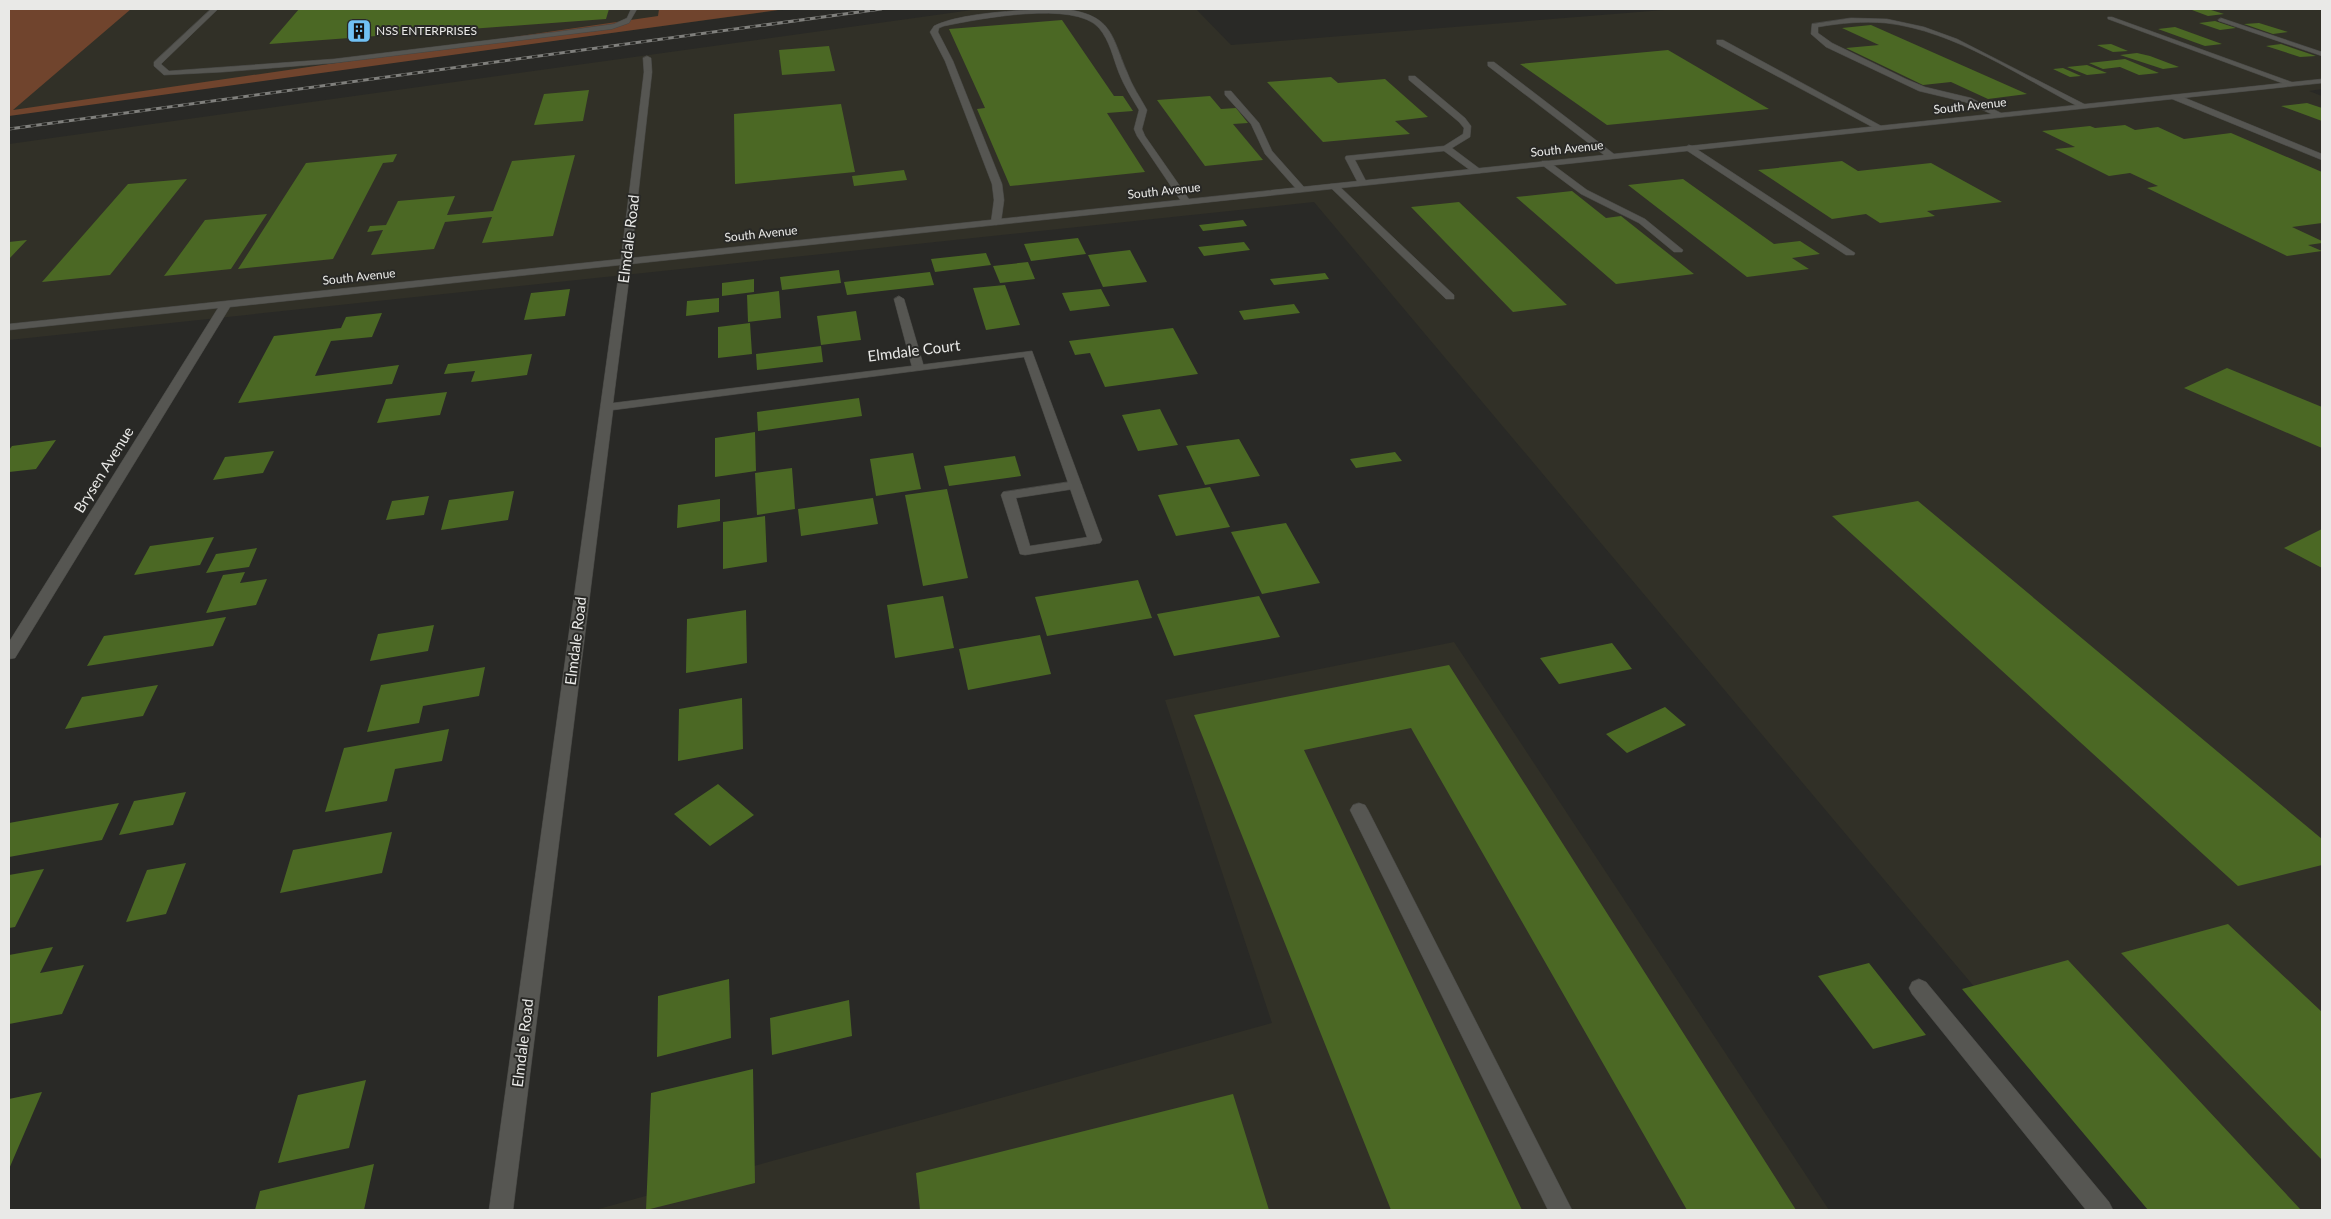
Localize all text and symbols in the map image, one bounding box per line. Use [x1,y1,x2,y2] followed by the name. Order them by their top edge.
[346,18,372,44] building icon: NSS ENTERPRISES
[376,23,477,38] place label: NSS ENTERPRISES
[1933,94,2007,117] street label: South Avenue
[1530,137,1604,160] street label: South Avenue
[1127,179,1201,202] street label: South Avenue
[614,194,642,284] street label: Elmdale Road
[724,222,798,245] street label: South Avenue
[322,265,396,288] street label: South Avenue
[867,335,962,365] street label: Elmdale Court
[69,423,137,516] street label: Brysen Avenue
[561,596,589,686] street label: Elmdale Road
[508,998,536,1088] street label: Elmdale Road

